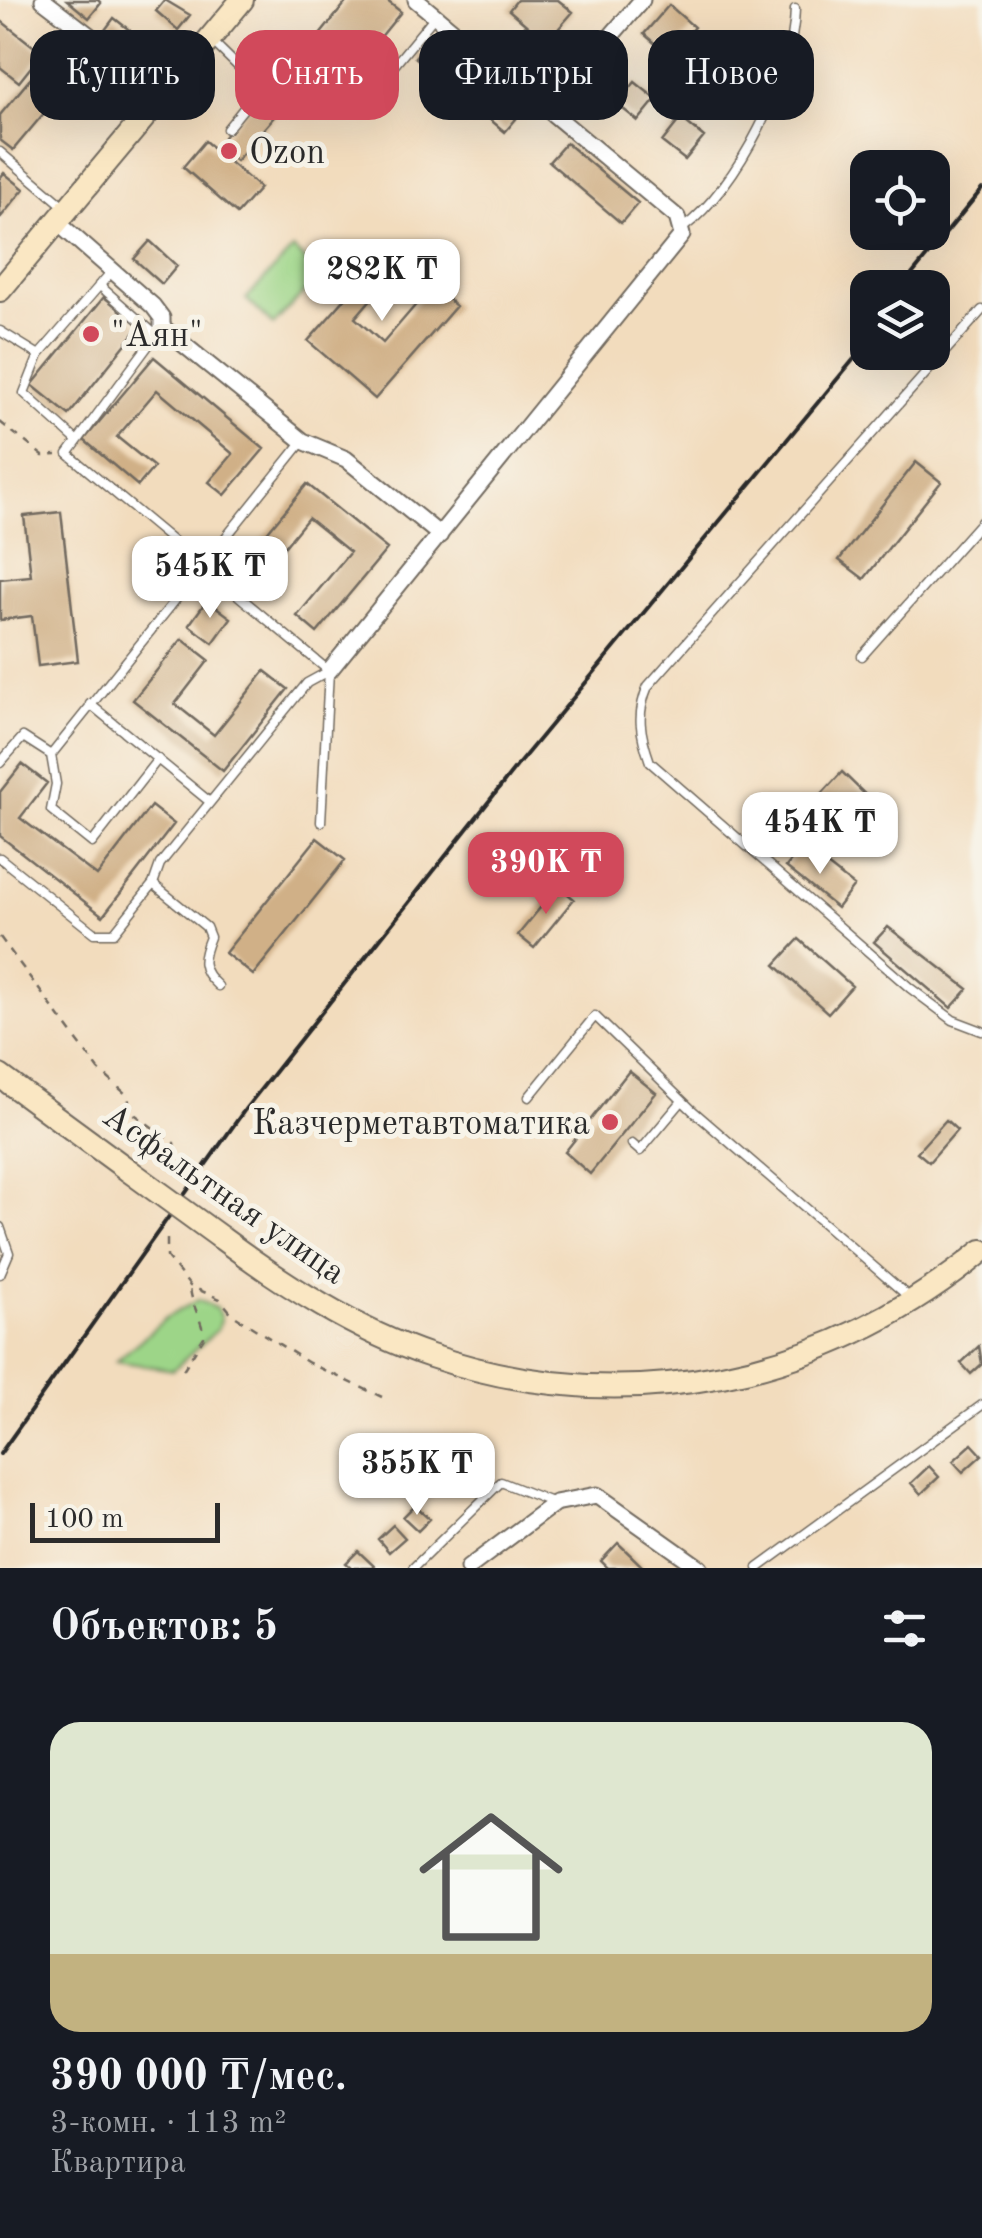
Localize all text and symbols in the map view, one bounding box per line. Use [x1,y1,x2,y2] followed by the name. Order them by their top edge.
[30,30,215,120] chip: Купить
[235,30,399,120] chip: Снять
[419,30,628,120] chip: Фильтры
[648,30,814,120] chip: Новое
[249,136,325,171] place label: Ozon
[218,140,240,162] marker: Ozon
[850,150,950,370] map controls
[850,150,950,250] button: locate
[301,239,463,324] pin: 282K ₸
[326,255,438,287] text: 282K ₸
[850,270,950,370] button: layers
[111,319,203,354] place label: "Аян"
[80,323,102,345] marker: "Аян"
[129,536,291,621] pin: 545K ₸
[154,552,266,584] text: 545K ₸
[739,792,901,877] pin: 454K ₸
[764,808,876,840] text: 454K ₸
[465,832,627,917] pin: 390K ₸
[490,848,602,880] text: 390K ₸
[95,1098,351,1293] street label: Асфальтная улица
[252,1107,590,1142] place label: Казчерметавтоматика
[599,1111,621,1133] marker: Казчерметавтоматика
[336,1433,498,1518] pin: 355K ₸
[361,1449,473,1481] text: 355K ₸
[30,1498,220,1542] scale bar
[45,1506,124,1534] text: 100 m
[877,1601,932,1656] icon: filters
[50,1607,278,1649] text: Объектов: 5
[401,1787,581,1967] icon: home
[50,2057,347,2099] text: 390 000 ₸/мес.
[50,2108,286,2140] text: 3-комн. · 113 m²
[50,2148,186,2180] text: Квартира

